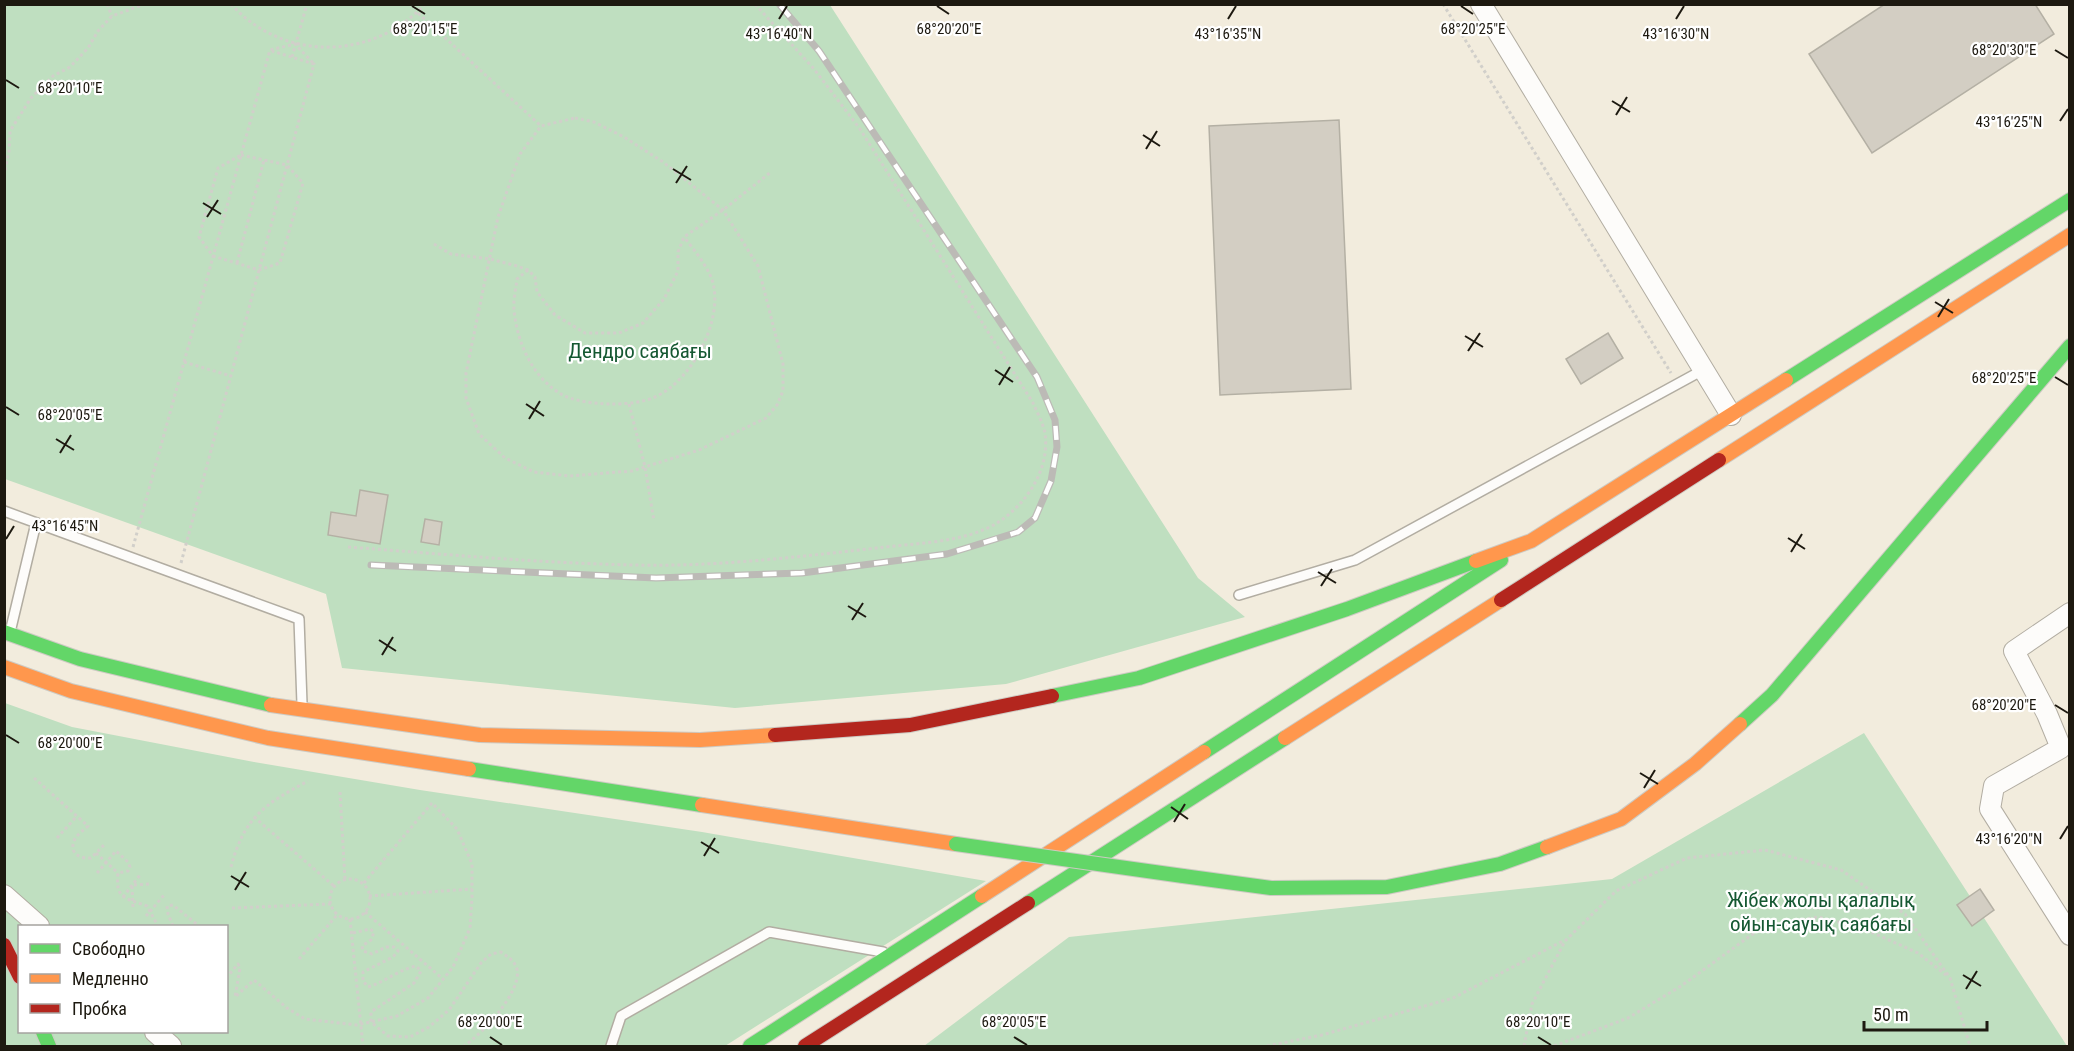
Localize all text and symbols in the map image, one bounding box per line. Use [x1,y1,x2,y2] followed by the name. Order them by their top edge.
[393,20,457,38] text: 68°20'15"E
[917,20,981,38] text: 68°20'20"E
[1441,20,1505,38] text: 68°20'25"E
[746,25,812,43] text: 43°16'40"N
[1195,25,1261,43] text: 43°16'35"N
[1643,25,1709,43] text: 43°16'30"N
[1972,41,2036,59] text: 68°20'30"E
[38,79,102,97] text: 68°20'10"E
[1976,113,2042,131] text: 43°16'25"N
[568,339,712,363] park label: Дендро саябағы
[1972,369,2036,387] text: 68°20'25"E
[38,406,102,424] text: 68°20'05"E
[32,517,98,535] text: 43°16'45"N
[1972,696,2036,714] text: 68°20'20"E
[38,734,102,752] text: 68°20'00"E
[1976,830,2042,848] text: 43°16'20"N
[1727,888,1915,936] park label: Жібек жолы қалалық ойын-сауық саябағы
[18,925,228,1033] legend
[72,938,145,959] text: Свободно
[72,968,149,989] text: Медленно
[1864,994,1987,1032] scale bar
[72,998,127,1019] text: Пробка
[1873,1004,1908,1025] text: 50 m
[458,1013,522,1031] text: 68°20'00"E
[982,1013,1046,1031] text: 68°20'05"E
[1506,1013,1570,1031] text: 68°20'10"E

